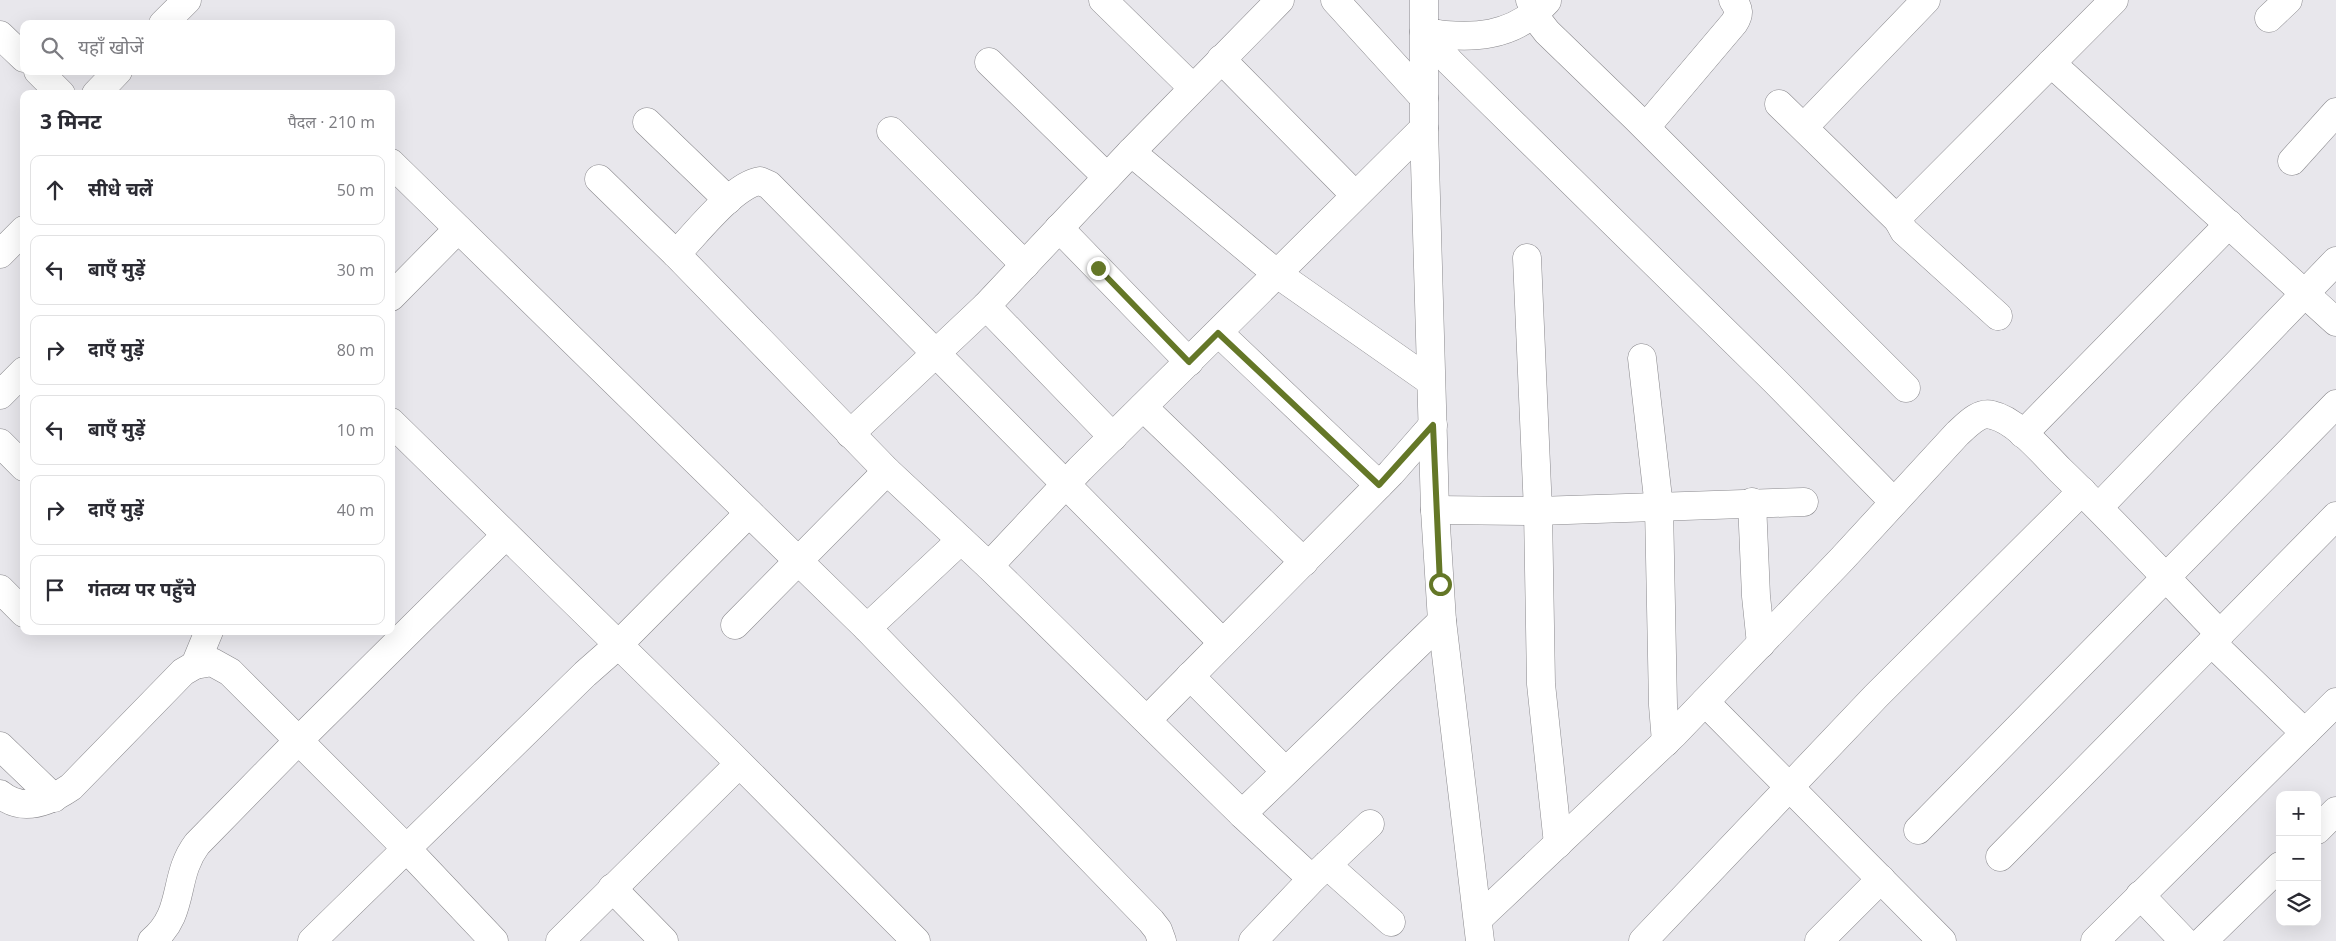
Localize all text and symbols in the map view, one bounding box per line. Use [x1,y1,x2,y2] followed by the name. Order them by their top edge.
[20,20,395,75] search box
[38,34,66,62] icon: search
[78,34,144,60] text: यहाँ खोजें
[40,107,102,135] text: 3 मिनट
[288,111,375,133] text: पैदल · 210 m
[41,176,69,204] icon: ahead
[88,176,153,202] text: सीधे चलें
[337,179,374,201] text: 50 m
[41,256,69,284] icon: left
[88,256,145,282] text: बाएँ मुड़ें
[1087,257,1110,280] route end
[337,259,374,281] text: 30 m
[41,336,69,364] icon: right
[88,336,144,362] text: दाएँ मुड़ें
[337,339,374,361] text: 80 m
[41,416,69,444] icon: left
[88,416,145,442] text: बाएँ मुड़ें
[337,419,374,441] text: 10 m
[41,496,69,524] icon: right
[88,496,144,522] text: दाएँ मुड़ें
[337,499,374,521] text: 40 m
[1429,573,1452,596] route start
[41,576,69,604] icon: arrive
[88,576,196,602] text: गंतव्य पर पहुँचे
[2276,791,2321,926] map controls
[2276,791,2321,836] button: +
[2276,836,2321,881] button: −
[2276,881,2321,926] button: layers

